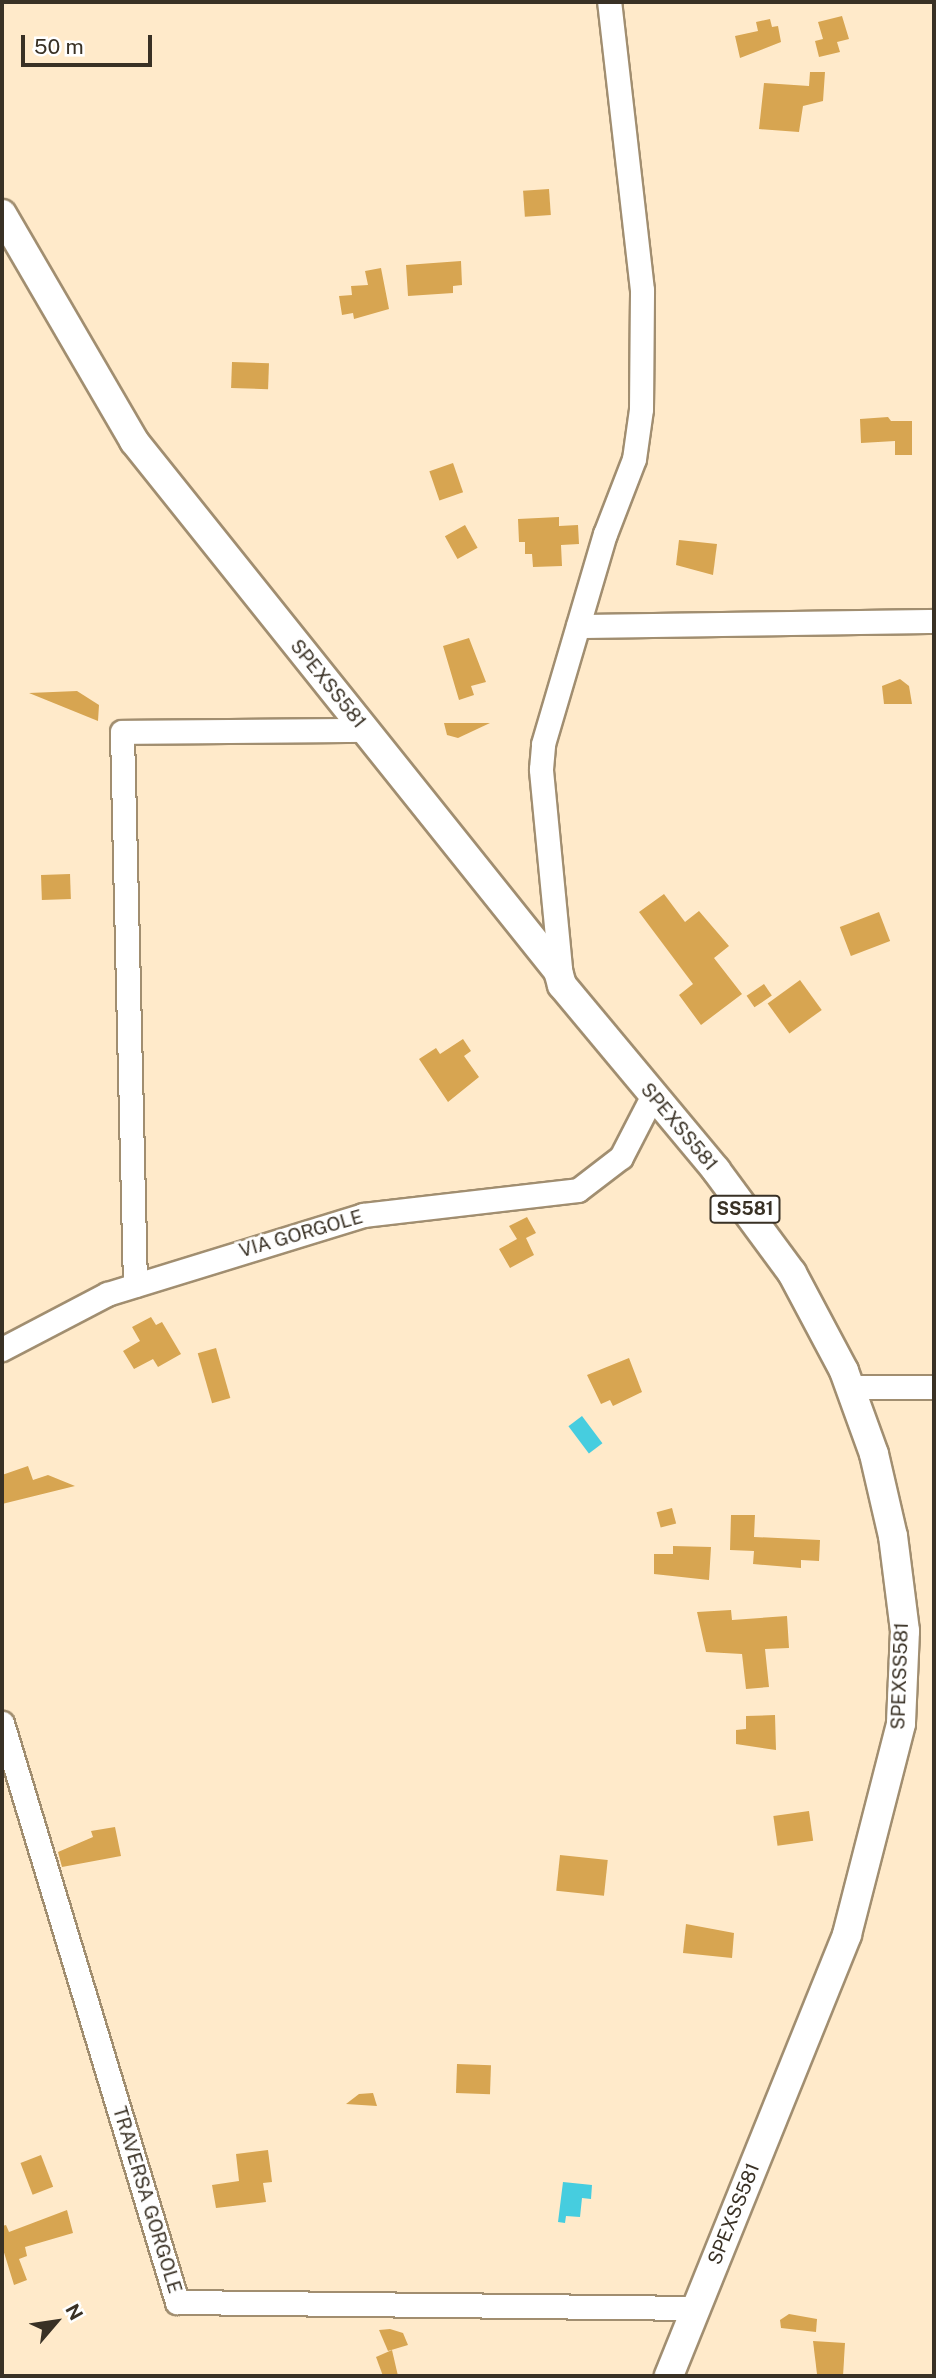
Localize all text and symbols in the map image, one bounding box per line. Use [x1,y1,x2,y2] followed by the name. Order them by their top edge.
[24,21,156,65] scale bar
[34,34,84,59] text: 50 m
[285,635,371,733] street label: SPEXSS581
[636,1078,722,1176] street label: SPEXSS581
[708,1194,782,1224] road number: SS581
[237,1205,365,1263] street label: VIA GORGOLE
[887,1622,913,1730] street label: SPEXSS581
[108,2104,186,2296] street label: TRAVERSA GORGOLE
[703,2160,765,2268] street label: SPEXSS581
[21,2287,91,2357] north arrow
[61,2300,88,2324] text: N

